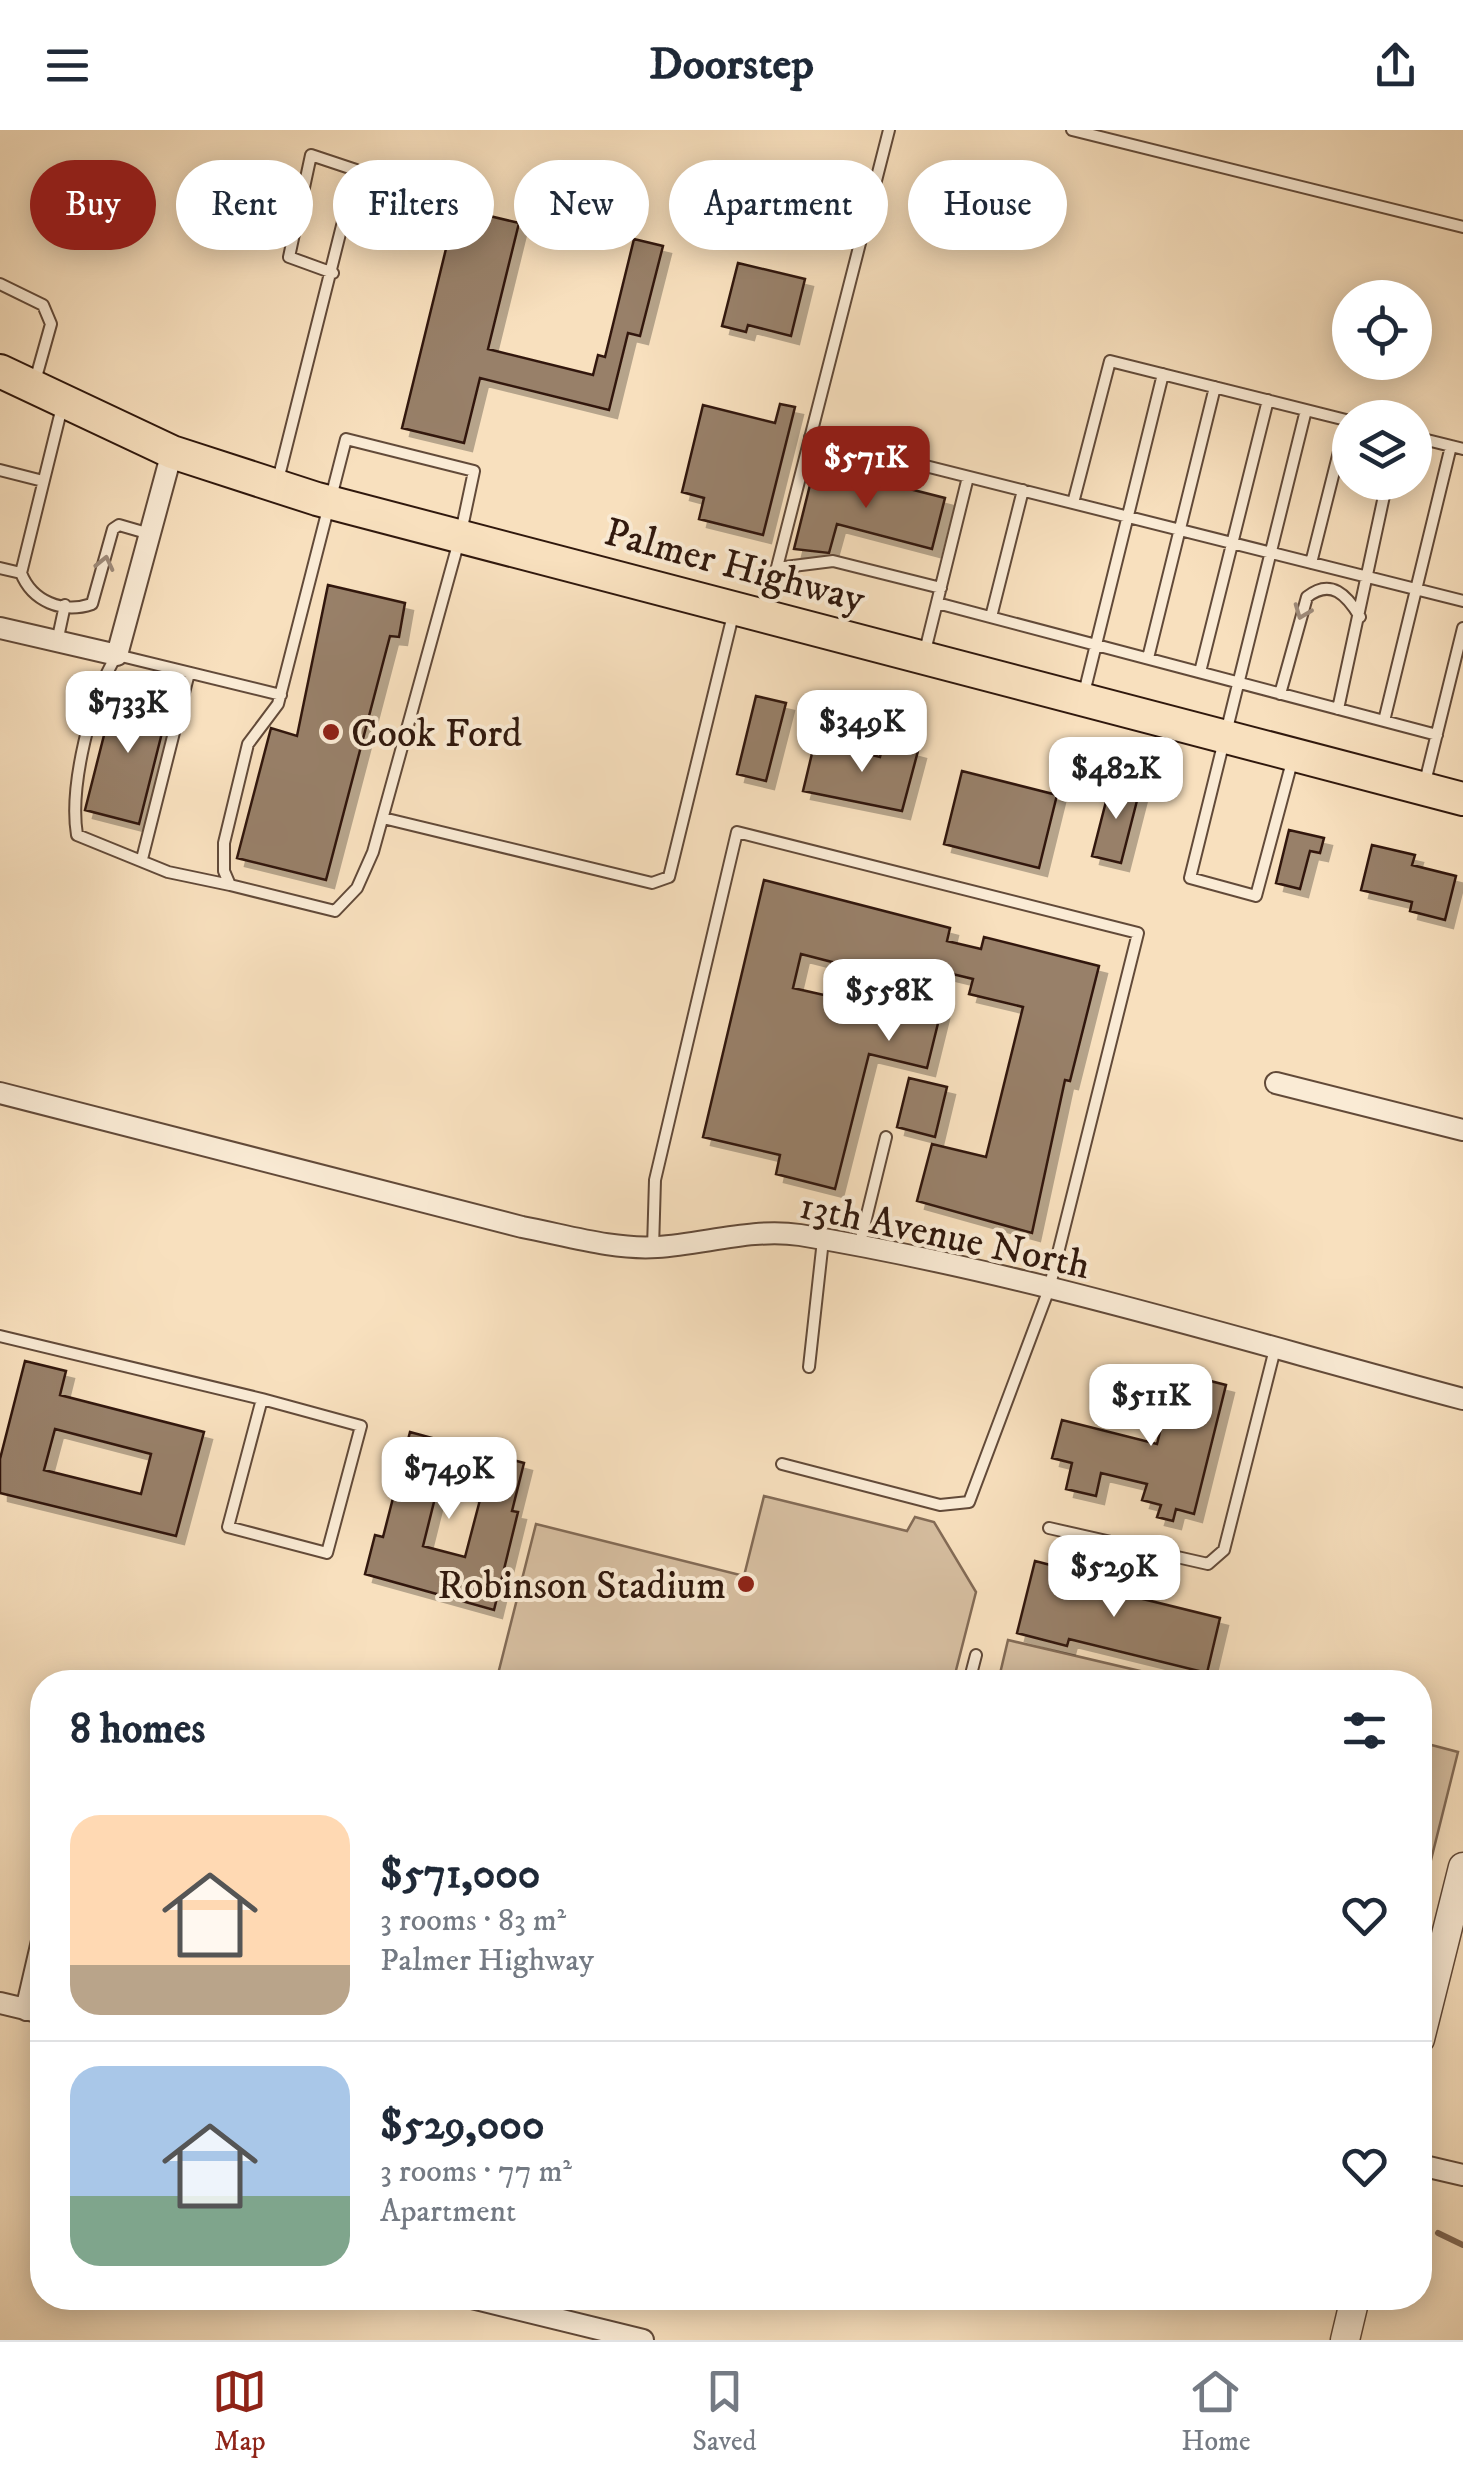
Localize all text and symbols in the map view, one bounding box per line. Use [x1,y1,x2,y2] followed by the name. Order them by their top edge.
[649,37,814,93] text: Doorstep
[40,38,95,93] icon: menu
[1368,38,1423,93] icon: share
[30,160,156,250] chip: Buy
[176,160,313,250] chip: Rent
[333,160,494,250] chip: Filters
[514,160,649,250] chip: New
[669,160,888,250] chip: Apartment
[908,160,1067,250] chip: House
[1332,280,1432,500] map controls
[1332,280,1432,380] button: locate
[1332,400,1432,500] button: layers
[796,426,936,511] pin: $571K
[824,438,908,478] text: $571K
[599,508,871,626] street label: Palmer Highway
[93,555,114,572] one-way arrow
[1294,602,1314,620] one-way arrow
[58,671,198,756] pin: $733K
[88,683,168,723] text: $733K
[792,690,932,775] pin: $349K
[819,702,905,742] text: $349K
[351,710,522,760] place label: Cook Ford
[320,721,342,743] marker: Cook Ford
[1046,737,1186,822] pin: $482K
[1071,749,1161,789] text: $482K
[819,959,959,1044] pin: $558K
[845,971,933,1011] text: $558K
[794,1182,1094,1292] street label: 13th Avenue North
[1081,1364,1221,1449] pin: $511K
[1111,1376,1191,1416] text: $511K
[379,1437,519,1522] pin: $749K
[404,1449,494,1489] text: $749K
[1044,1535,1184,1620] pin: $529K
[1070,1547,1158,1587] text: $529K
[438,1562,726,1612] place label: Robinson Stadium
[735,1573,757,1595] marker: Robinson Stadium
[1337,1703,1392,1758] icon: filters
[70,1704,205,1756] text: 8 homes
[380,1849,540,1901] text: $571,000
[150,1855,270,1975] icon: home
[1337,1888,1392,1943] icon: heart
[380,1901,566,1941] text: 3 rooms · 83 m²
[380,1941,594,1981] text: Palmer Highway
[380,2100,545,2152] text: $529,000
[150,2106,270,2226] icon: home
[1337,2139,1392,2194] icon: heart
[380,2152,572,2192] text: 3 rooms · 77 m²
[380,2192,516,2232] text: Apartment
[212,2364,267,2459] tab: Map
[692,2364,757,2459] tab: Saved
[1181,2364,1251,2459] tab: Home

